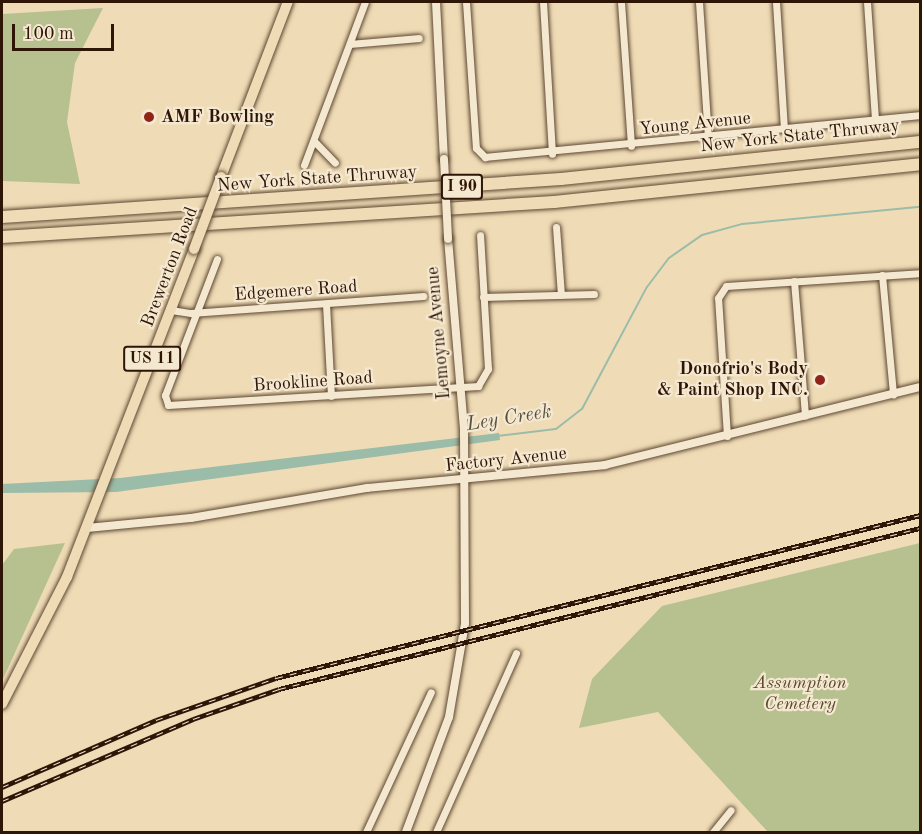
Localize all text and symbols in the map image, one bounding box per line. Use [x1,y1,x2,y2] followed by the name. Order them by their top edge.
[15,12,117,50] scale bar
[23,25,74,43] text: 100 m
[161,106,274,128] place label: AMF Bowling
[638,107,752,141] street label: Young Avenue
[142,110,156,124] marker: AMF Bowling
[699,115,901,157] street label: New York State Thruway
[216,161,418,197] street label: New York State Thruway
[440,174,484,200] road number: I 90
[137,204,203,330] street label: Brewerton Road
[422,266,456,400] street label: Lemoyne Avenue
[234,276,358,306] street label: Edgemere Road
[122,346,182,372] road number: US 11
[657,359,808,401] place label: Donofrio's Body & Paint Shop INC.
[252,367,374,397] street label: Brookline Road
[813,373,827,387] marker: Donofrio's Body & Paint Shop INC.
[465,400,553,438] water label: Ley Creek
[444,443,568,477] street label: Factory Avenue
[753,673,847,716] park label: Assumption Cemetery

